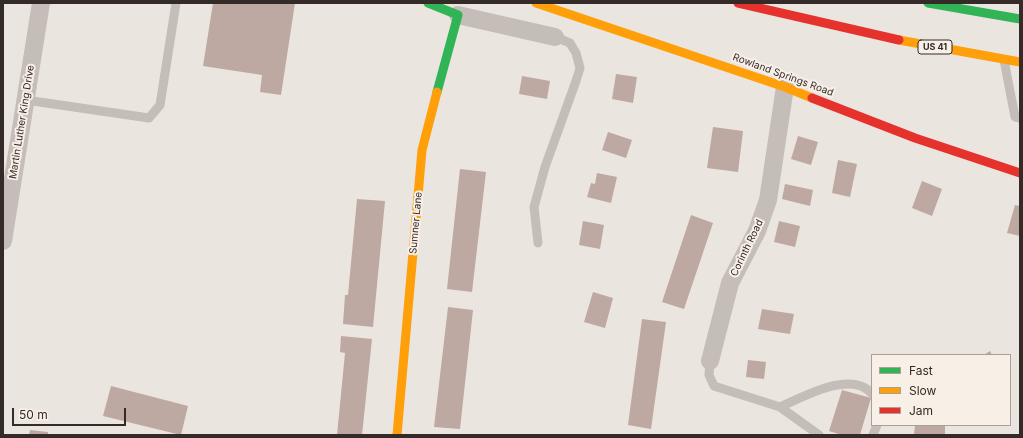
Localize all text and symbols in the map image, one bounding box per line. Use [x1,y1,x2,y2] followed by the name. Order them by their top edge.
[918,40,952,54] road number: US 41
[731,51,835,99] street label: Rowland Springs Road
[7,64,37,180] street label: Martin Luther King Drive
[407,191,425,255] street label: Sumner Lane
[728,218,766,278] street label: Corinth Road
[871,354,1011,426] legend
[909,363,933,378] text: Fast
[909,383,936,398] text: Slow
[14,400,128,426] scale bar
[909,403,933,418] text: Jam
[19,407,48,422] text: 50 m

